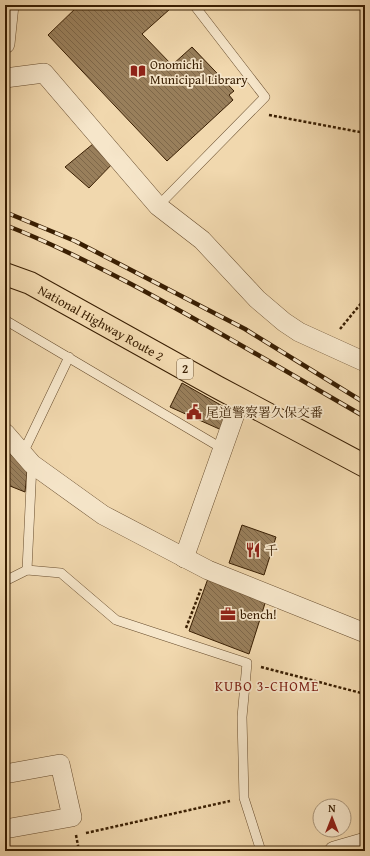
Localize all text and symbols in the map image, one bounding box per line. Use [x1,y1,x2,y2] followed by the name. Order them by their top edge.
[150,55,248,89] place label: Onomichi Municipal Library
[129,62,147,80] library icon: Onomichi Municipal Library
[35,280,167,366] street label: National Highway Route 2
[177,359,193,379] road number: 2
[185,403,203,421] public building icon: 尾道警察署久保交番
[206,403,323,422] place label: 尾道警察署久保交番
[244,541,262,559] restaurant icon: 千
[265,541,278,560] place label: 千
[219,605,237,623] office icon: bench!
[240,605,277,624] place label: bench!
[215,676,319,696] district label: KUBO 3-CHOME
[312,798,352,838] north arrow
[328,800,336,816] text: N

